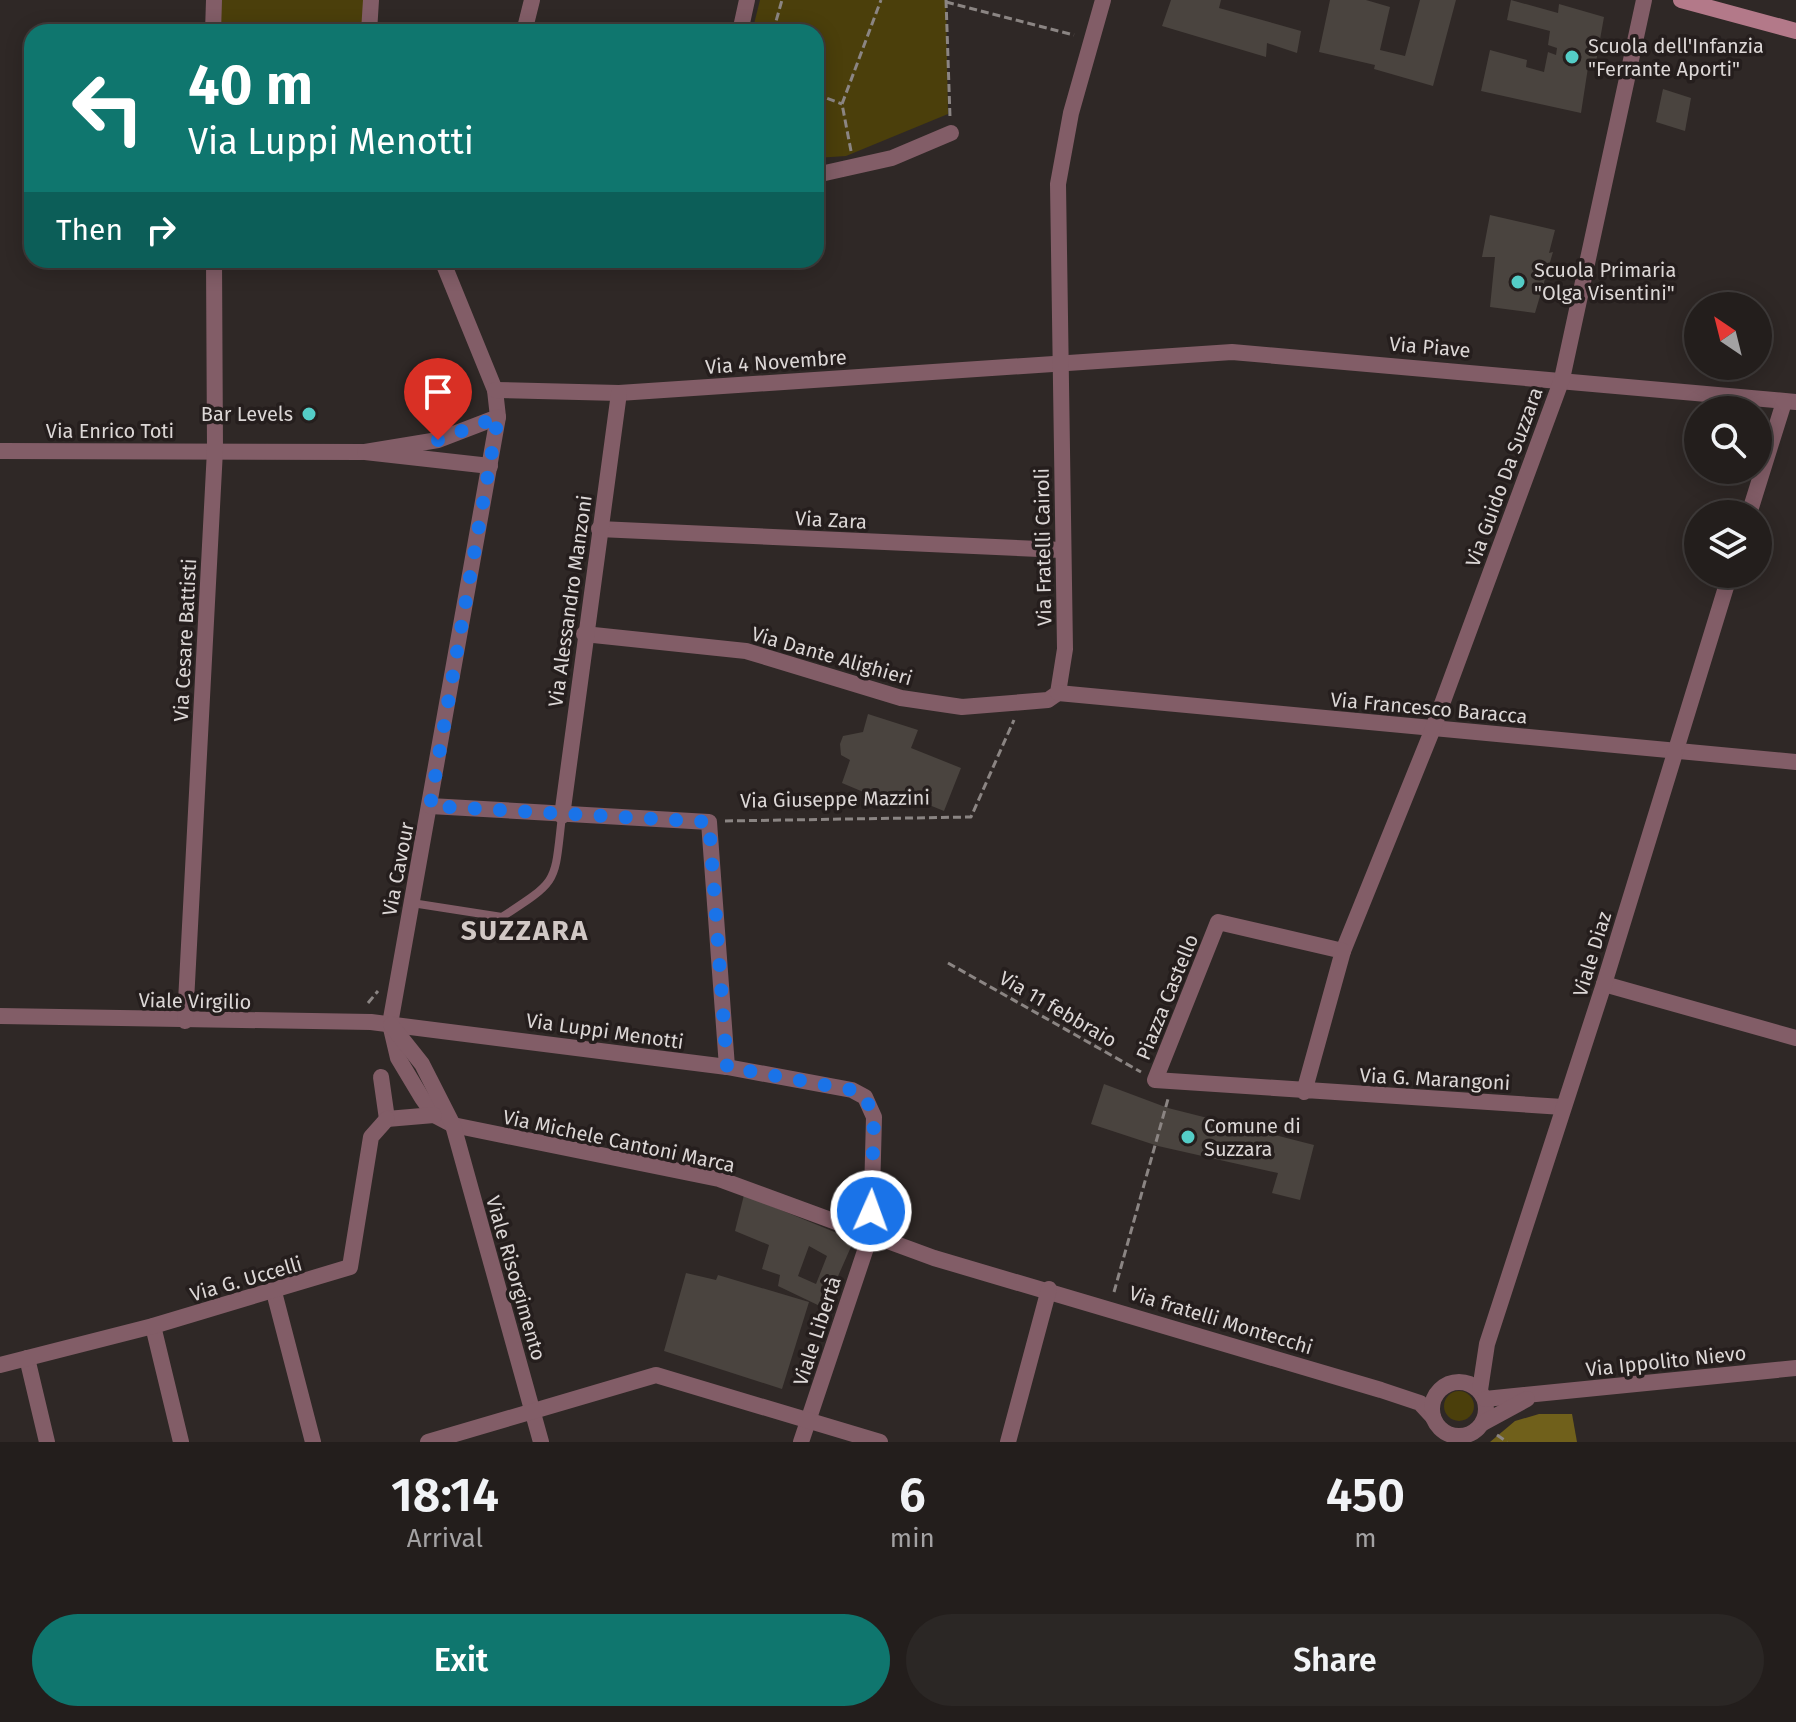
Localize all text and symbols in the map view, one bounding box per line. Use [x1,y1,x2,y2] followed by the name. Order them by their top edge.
[1588,34,1764,81] place label: Scuola dell'Infanzia "Ferrante Aporti"
[1563,48,1581,66] marker: Scuola dell'Infanzia "Ferrante Aporti"
[188,52,313,119] text: 40 m
[56,56,160,160] icon: left
[188,120,474,164] text: Via Luppi Menotti
[139,208,183,252] icon: right
[56,212,123,248] text: Then
[1534,258,1676,305] place label: Scuola Primaria "Olga Visentini"
[1509,273,1527,291] marker: Scuola Primaria "Olga Visentini"
[1684,292,1772,380] north arrow
[1684,292,1772,588] map controls
[1388,331,1472,363] street label: Via Piave
[704,345,848,379] street label: Via 4 Novembre
[404,358,472,440] pin
[416,370,460,414] icon: arrive
[1460,384,1548,570] street label: Via Guido Da Suzzara
[1684,396,1772,484] button: search
[201,402,293,426] place label: Bar Levels
[300,405,318,423] marker: Bar Levels
[46,419,174,443] street label: Via Enrico Toti
[1030,468,1056,626] street label: Via Fratelli Cairoli
[543,493,597,709] street label: Via Alessandro Manzoni
[1684,500,1772,588] button: layers
[794,506,868,534] street label: Via Zara
[169,558,201,722] street label: Via Cesare Battisti
[749,622,915,690] street label: Via Dante Alighieri
[1330,687,1528,729] street label: Via Francesco Baracca
[740,785,930,813] street label: Via Giuseppe Mazzini
[377,820,419,918] street label: Via Cavour
[1568,908,1616,999] street label: Viale Diaz
[461,914,589,947] district label: SUZZARA
[1131,931,1203,1063] street label: Piazza Castello
[995,966,1121,1052] street label: Via 11 febbraio
[138,988,252,1014] street label: Viale Virgilio
[525,1008,685,1054] street label: Via Luppi Menotti
[1359,1063,1511,1095] street label: Via G. Marangoni
[501,1105,737,1177] street label: Via Michele Cantoni Marca
[1204,1114,1301,1161] place label: Comune di Suzzara
[1179,1128,1197,1146] marker: Comune di Suzzara
[829,1169,913,1253] position arrow
[481,1193,551,1363] street label: Viale Risorgimento
[187,1252,305,1306] street label: Via G. Uccelli
[788,1273,846,1389] street label: Viale Libertà
[1126,1281,1316,1359] street label: Via fratelli Montecchi
[1585,1341,1747,1381] street label: Via Ippolito Nievo
[391,1466,499,1524] text: 18:14
[899,1466,926,1524] text: 6
[1326,1466,1405,1524] text: 450
[407,1523,483,1554] text: Arrival
[890,1523,935,1554] text: min
[1354,1523,1377,1554] text: m
[32,1614,890,1706] button: Exit
[906,1614,1764,1706] button: Share

